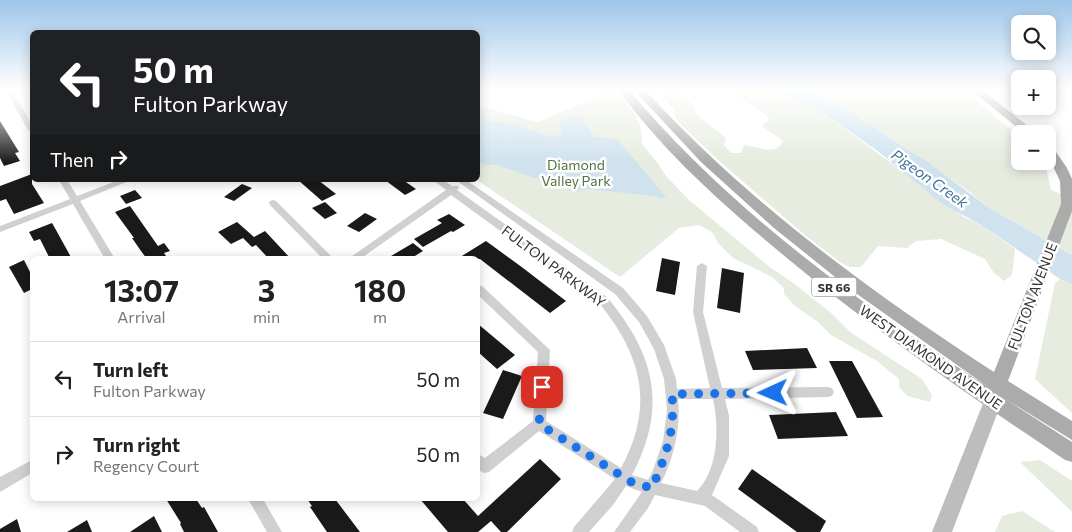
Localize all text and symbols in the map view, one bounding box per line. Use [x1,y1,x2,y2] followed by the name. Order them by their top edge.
[1011,15,1056,170] map controls
[1011,15,1056,60] button: search
[133,47,214,90] text: 50 m
[50,50,115,115] icon: left
[1011,70,1056,115] button: +
[133,90,288,117] text: Fulton Parkway
[1011,125,1056,170] button: −
[104,145,132,173] icon: right
[888,145,973,212] water label: Pigeon Creek
[50,148,94,171] text: Then
[541,156,611,189] park label: Diamond Valley Park
[499,221,609,311] street label: FULTON PARKWAY
[1004,240,1060,352] street label: FULTON AVENUE
[104,271,179,308] text: 13:07
[258,271,275,308] text: 3
[354,271,406,308] text: 180
[812,278,856,296] road number: SR 66
[857,301,1005,413] street label: WEST DIAMOND AVENUE
[117,307,166,326] text: Arrival
[253,307,280,326] text: min
[373,307,387,326] text: m
[93,358,168,381] text: Turn left
[50,365,78,393] icon: left
[521,366,563,408] pin
[746,366,798,418] position arrow
[416,368,460,391] text: 50 m
[528,373,556,401] icon: arrive
[93,381,206,400] text: Fulton Parkway
[93,433,180,456] text: Turn right
[50,440,78,468] icon: right
[416,443,460,466] text: 50 m
[93,456,199,475] text: Regency Court

